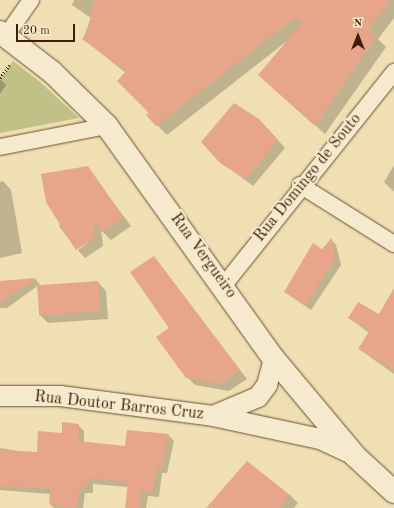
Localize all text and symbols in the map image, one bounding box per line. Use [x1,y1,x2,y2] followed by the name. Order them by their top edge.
[18,16,77,42] scale bar
[338,16,378,56] north arrow
[354,18,362,29] text: N
[23,25,50,37] text: 20 m
[250,110,366,246] street label: Rua Domingo de Souto
[166,210,240,302] street label: Rua Vergueiro
[33,388,205,424] street label: Rua Doutor Barros Cruz

